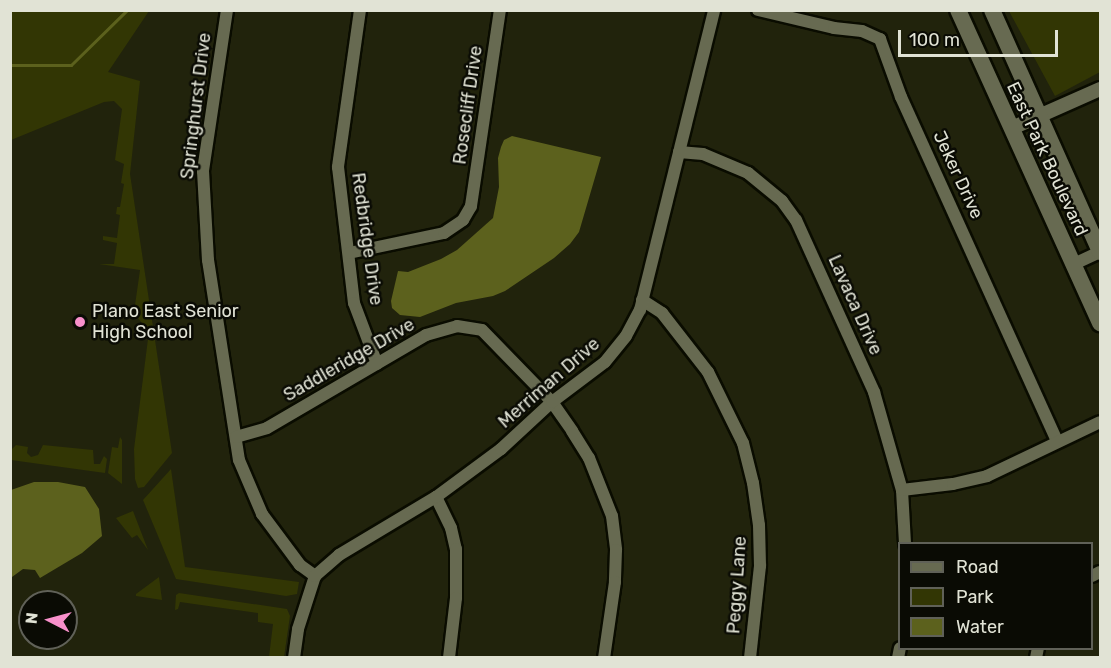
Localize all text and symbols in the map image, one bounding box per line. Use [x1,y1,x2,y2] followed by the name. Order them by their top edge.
[901,18,1062,56] scale bar
[909,29,960,51] text: 100 m
[176,32,216,180] street label: Springhurst Drive
[449,44,487,166] street label: Rosecliff Drive
[1002,79,1092,239] street label: East Park Boulevard
[928,127,988,223] street label: Jeker Drive
[347,171,387,307] street label: Redbridge Drive
[823,252,887,358] street label: Lavaca Drive
[92,301,239,344] place label: Plano East Senior High School
[280,314,418,406] street label: Saddleridge Drive
[73,315,87,329] marker: Plano East Senior High School
[494,333,604,433] street label: Merriman Drive
[723,535,751,635] street label: Peggy Lane
[898,542,1093,650] legend
[956,556,999,578] text: Road
[956,586,993,608] text: Park
[18,590,78,650] north arrow
[22,612,42,625] text: N
[956,616,1004,638] text: Water

